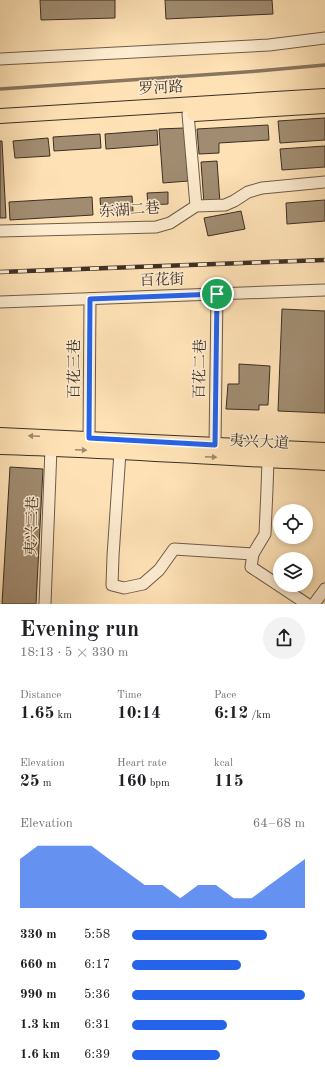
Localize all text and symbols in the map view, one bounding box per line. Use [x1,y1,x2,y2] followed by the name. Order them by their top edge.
[138,78,184,98] street label: 罗河路
[99,199,160,221] street label: 东湖二巷
[139,271,185,289] street label: 百花街
[200,277,234,311] pin
[206,283,228,305] icon: arrive
[66,339,83,399] street label: 百花三巷
[191,339,209,399] street label: 百花二巷
[229,432,289,452] street label: 夷兴大道
[28,433,40,440] one-way arrow
[75,446,87,453] one-way arrow
[205,454,218,460] one-way arrow
[22,496,42,556] street label: 夷兴三巷
[273,504,313,592] map controls
[273,504,313,544] button: locate
[273,552,313,592] button: layers
[263,617,305,659] button: share
[20,619,139,641] text: Evening run
[20,646,128,659] text: 18:13 · 5 × 330 m
[20,690,61,701] text: Distance
[117,690,142,701] text: Time
[214,690,236,701] text: Pace
[20,705,54,722] text: 1.65
[117,705,161,722] text: 10:14
[214,705,248,722] text: 6:12
[54,710,72,721] text: km
[248,710,271,721] text: /km
[20,758,65,769] text: Elevation
[117,758,166,769] text: Heart rate
[214,758,233,769] text: kcal
[20,773,40,790] text: 25
[117,773,147,790] text: 160
[214,773,244,790] text: 115
[40,778,52,789] text: m
[147,778,170,789] text: bpm
[20,817,73,830] text: Elevation
[253,817,305,830] text: 64–68 m
[20,928,57,941] text: 330 m
[84,928,110,941] text: 5:58
[20,958,57,971] text: 660 m
[84,958,110,971] text: 6:17
[20,988,57,1001] text: 990 m
[84,988,110,1001] text: 5:36
[20,1018,60,1031] text: 1.3 km
[84,1018,110,1031] text: 6:31
[20,1048,60,1061] text: 1.6 km
[84,1048,110,1061] text: 6:39

